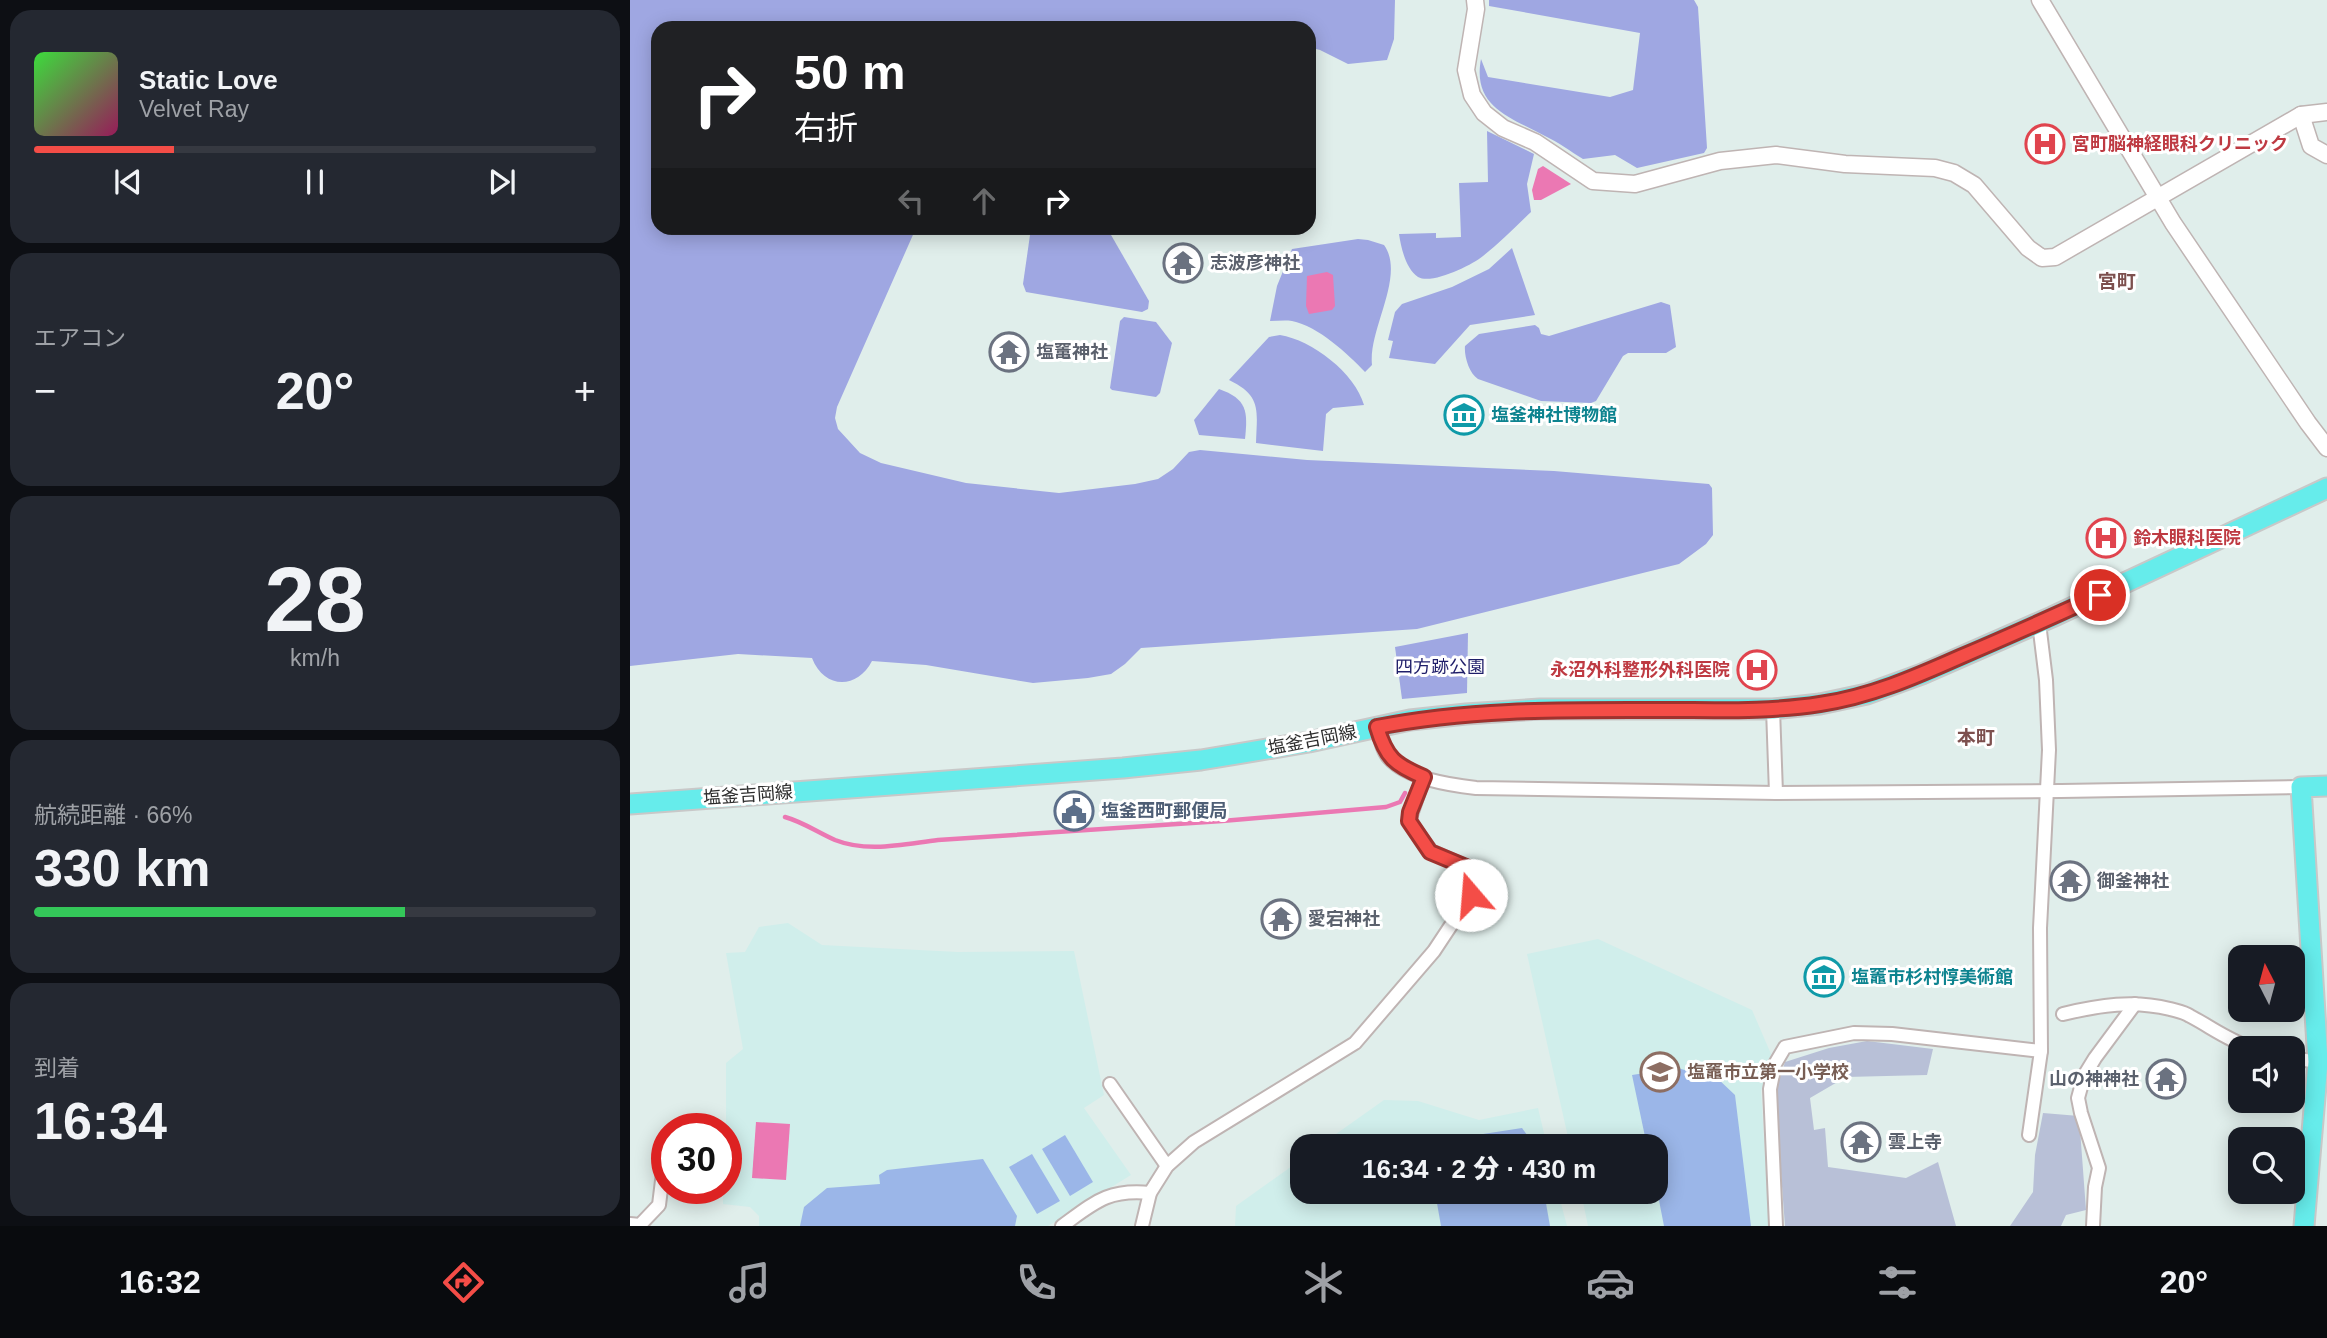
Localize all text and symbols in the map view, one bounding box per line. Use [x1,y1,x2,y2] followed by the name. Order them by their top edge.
[794,45,906,99] text: 50 m
[679,49,770,140] icon: right
[139,65,278,95] text: Static Love
[139,96,249,122] text: Velvet Ray
[794,110,858,146] text: 右折
[2024,123,2066,165] hospital icon: 宮町脳神経眼科クリニック
[2072,134,2288,154] place label: 宮町脳神経眼科クリニック
[109,163,147,201] icon: previous
[296,163,334,201] icon: pause
[483,163,521,201] icon: next
[892,182,930,220] icon: left
[965,182,1003,220] icon: ahead
[1038,182,1076,220] icon: right
[1162,242,1204,284] temple icon: 志波彦神社
[1210,253,1300,273] place label: 志波彦神社
[2098,271,2136,292] district label: 宮町
[34,325,126,351] text: エアコン
[988,331,1030,373] temple icon: 塩竃神社
[1036,342,1108,362] place label: 塩竃神社
[276,362,354,420] text: 20°
[34,370,56,412] text: −
[574,370,596,412] text: +
[1443,394,1485,436] museum icon: 塩釜神社博物館
[1491,405,1617,425] place label: 塩釜神社博物館
[2085,517,2127,559] hospital icon: 鈴木眼科医院
[2133,528,2241,548] place label: 鈴木眼科医院
[264,549,366,650] text: 28
[2070,565,2130,625] pin
[2081,576,2119,614] icon: arrive
[290,645,340,671] text: km/h
[1736,649,1778,691] hospital icon: 永沼外科整形外科医院
[1395,657,1485,677] park label: 四方跡公園
[1550,660,1730,680] place label: 永沼外科整形外科医院
[1266,722,1358,758] street label: 塩釜吉岡線
[1957,727,1995,748] district label: 本町
[702,782,794,808] street label: 塩釜吉岡線
[1053,790,1095,832] public building icon: 塩釜西町郵便局
[1101,801,1227,821] place label: 塩釜西町郵便局
[34,802,192,828] text: 航続距離 · 66%
[34,839,210,897] text: 330 km
[1434,858,1508,932] position arrow
[2049,860,2091,902] temple icon: 御釜神社
[2096,871,2169,891] place label: 御釜神社
[1260,898,1302,940] temple icon: 愛宕神社
[1308,909,1380,929] place label: 愛宕神社
[2228,945,2305,1022] north arrow
[2228,945,2305,1204] map controls
[1803,956,1845,998] museum icon: 塩竈市杉村惇美術館
[1851,967,2013,987] place label: 塩竈市杉村惇美術館
[2228,1036,2305,1113] button: sound
[1639,1051,1681,1093] school or university icon: 塩竈市立第一小学校
[34,1055,80,1081] text: 到着
[2145,1058,2187,1100] temple icon: 山の神神社
[1687,1062,1849,1082] place label: 塩竈市立第一小学校
[2049,1069,2139,1089] place label: 山の神神社
[34,1092,167,1150] text: 16:34
[651,1113,742,1204] speed limit sign: 30
[1840,1121,1882,1163] temple icon: 雲上寺
[2228,1127,2305,1204] button: search
[1888,1132,1942,1152] place label: 雲上寺
[1362,1154,1596,1184] text: 16:34 · 2 分 · 430 m
[439,1258,488,1307] icon: directions
[725,1258,774,1307] icon: music
[1012,1258,1061,1307] icon: phone
[1299,1258,1348,1307] icon: climate
[1586,1258,1635,1307] icon: car
[1873,1258,1922,1307] icon: filters
[119,1264,201,1300] text: 16:32
[2160,1264,2208,1300] text: 20°

